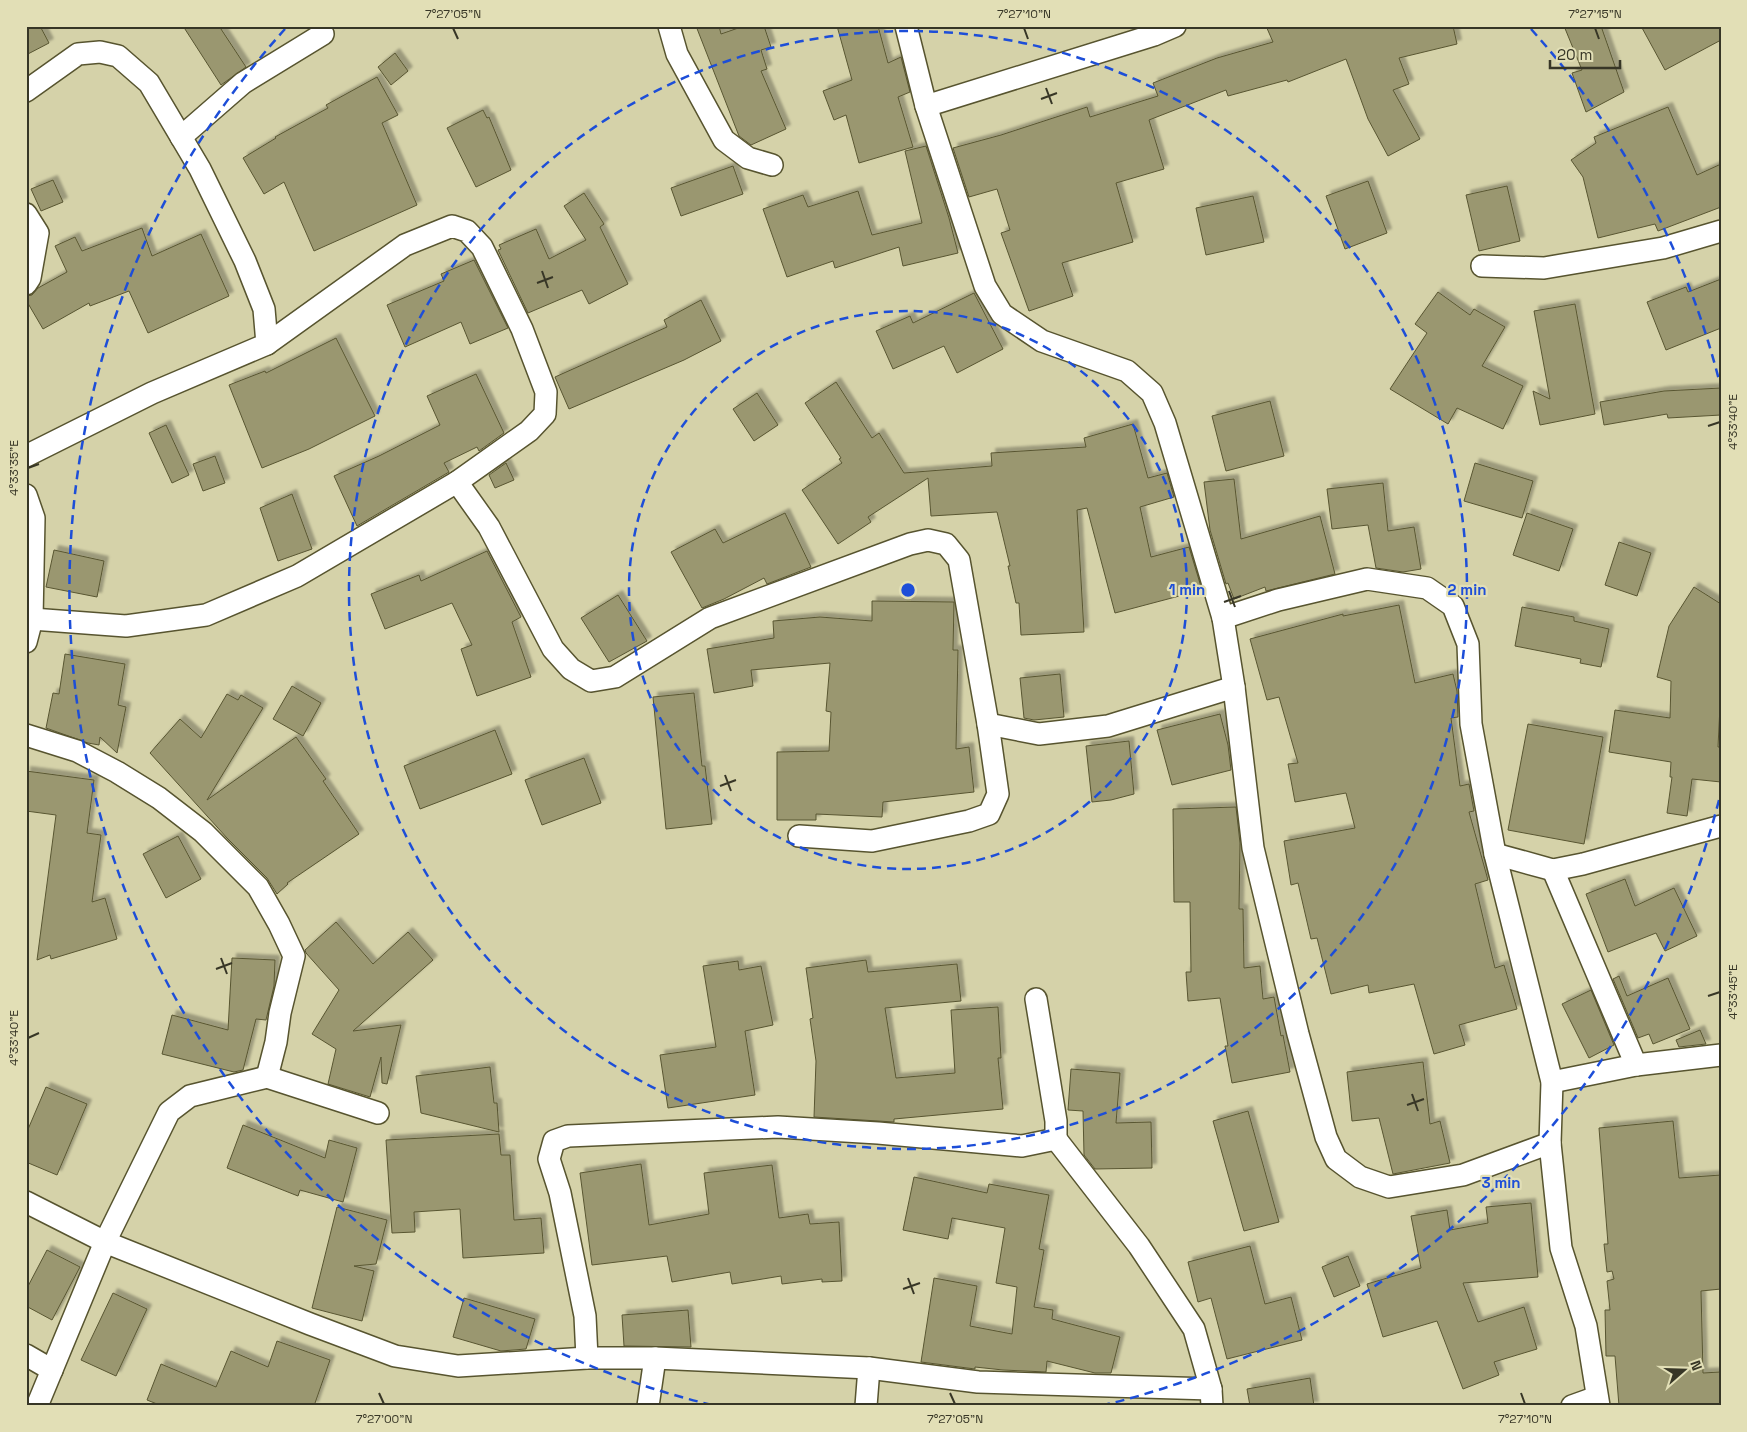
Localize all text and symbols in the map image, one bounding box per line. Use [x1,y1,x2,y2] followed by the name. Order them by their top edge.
[425,6,481,22] text: 7°27'05"N
[997,6,1051,22] text: 7°27'10"N
[1568,6,1622,22] text: 7°27'15"N
[1550,38,1620,70] scale bar
[1557,45,1592,64] text: 20 m
[1725,394,1741,450] text: 4°33'40"E
[6,440,22,496] text: 4°33'35"E
[1169,580,1205,599] text: 1 min
[1448,580,1486,599] text: 2 min
[899,581,917,599] centre of rings
[1725,964,1741,1020] text: 4°33'45"E
[6,1010,22,1066] text: 4°33'40"E
[1482,1173,1520,1192] text: 3 min
[1660,1344,1710,1394] north arrow
[1686,1358,1706,1373] text: N
[356,1411,412,1427] text: 7°27'00"N
[927,1411,983,1427] text: 7°27'05"N
[1498,1411,1552,1427] text: 7°27'10"N

